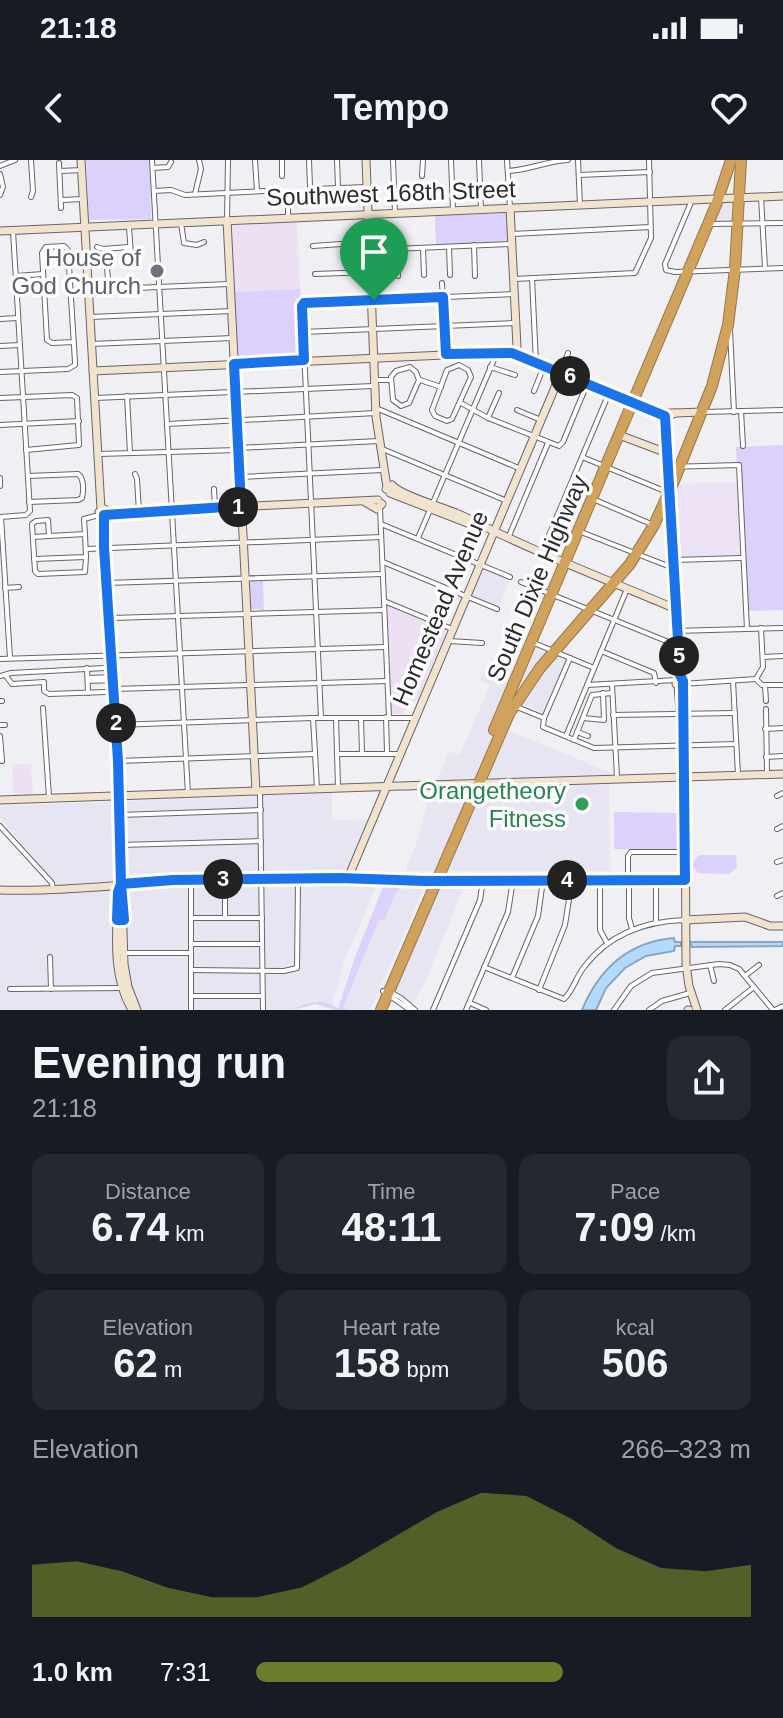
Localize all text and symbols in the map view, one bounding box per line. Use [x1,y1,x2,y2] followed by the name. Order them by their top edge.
[40,11,117,44] text: 21:18
[32,86,76,130] icon: back
[707,86,751,130] icon: heart
[334,87,449,128] text: Tempo
[266,175,516,211] street label: Southwest 168th Street
[340,218,408,300] pin
[352,230,396,274] icon: arrive
[12,244,141,299] place label: House of God Church
[148,262,166,280] marker: House of God Church
[550,356,590,396] pin: 6
[564,363,576,388] text: 6
[481,471,593,685] street label: South Dixie Highway
[218,487,258,527] pin: 1
[232,494,244,519] text: 1
[387,507,493,709] street label: Homestead Avenue
[659,636,699,676] pin: 5
[673,643,685,668] text: 5
[96,703,136,743] pin: 2
[110,710,122,735] text: 2
[419,777,566,832] place label: Orangetheory Fitness
[573,795,591,813] marker: Orangetheory Fitness
[203,859,243,899] pin: 3
[547,860,587,900] pin: 4
[217,866,229,891] text: 3
[561,867,573,892] text: 4
[667,1036,751,1120] button: share
[32,1038,286,1087] text: Evening run
[32,1093,97,1123] text: 21:18
[105,1179,191,1204] text: Distance
[367,1179,416,1204] text: Time
[610,1179,660,1204] text: Pace
[91,1205,169,1249] text: 6.74
[341,1205,442,1249] text: 48:11
[574,1205,654,1249] text: 7:09
[169,1221,204,1246] text: km
[654,1221,696,1246] text: /km
[103,1315,193,1340] text: Elevation
[343,1315,440,1340] text: Heart rate
[616,1315,655,1340] text: kcal
[113,1341,158,1385] text: 62
[334,1341,400,1385] text: 158
[602,1341,669,1385] text: 506
[158,1357,182,1382] text: m
[400,1357,449,1382] text: bpm
[32,1434,139,1464] text: Elevation
[621,1434,751,1464] text: 266–323 m
[32,1657,113,1687] text: 1.0 km
[160,1657,211,1687] text: 7:31

